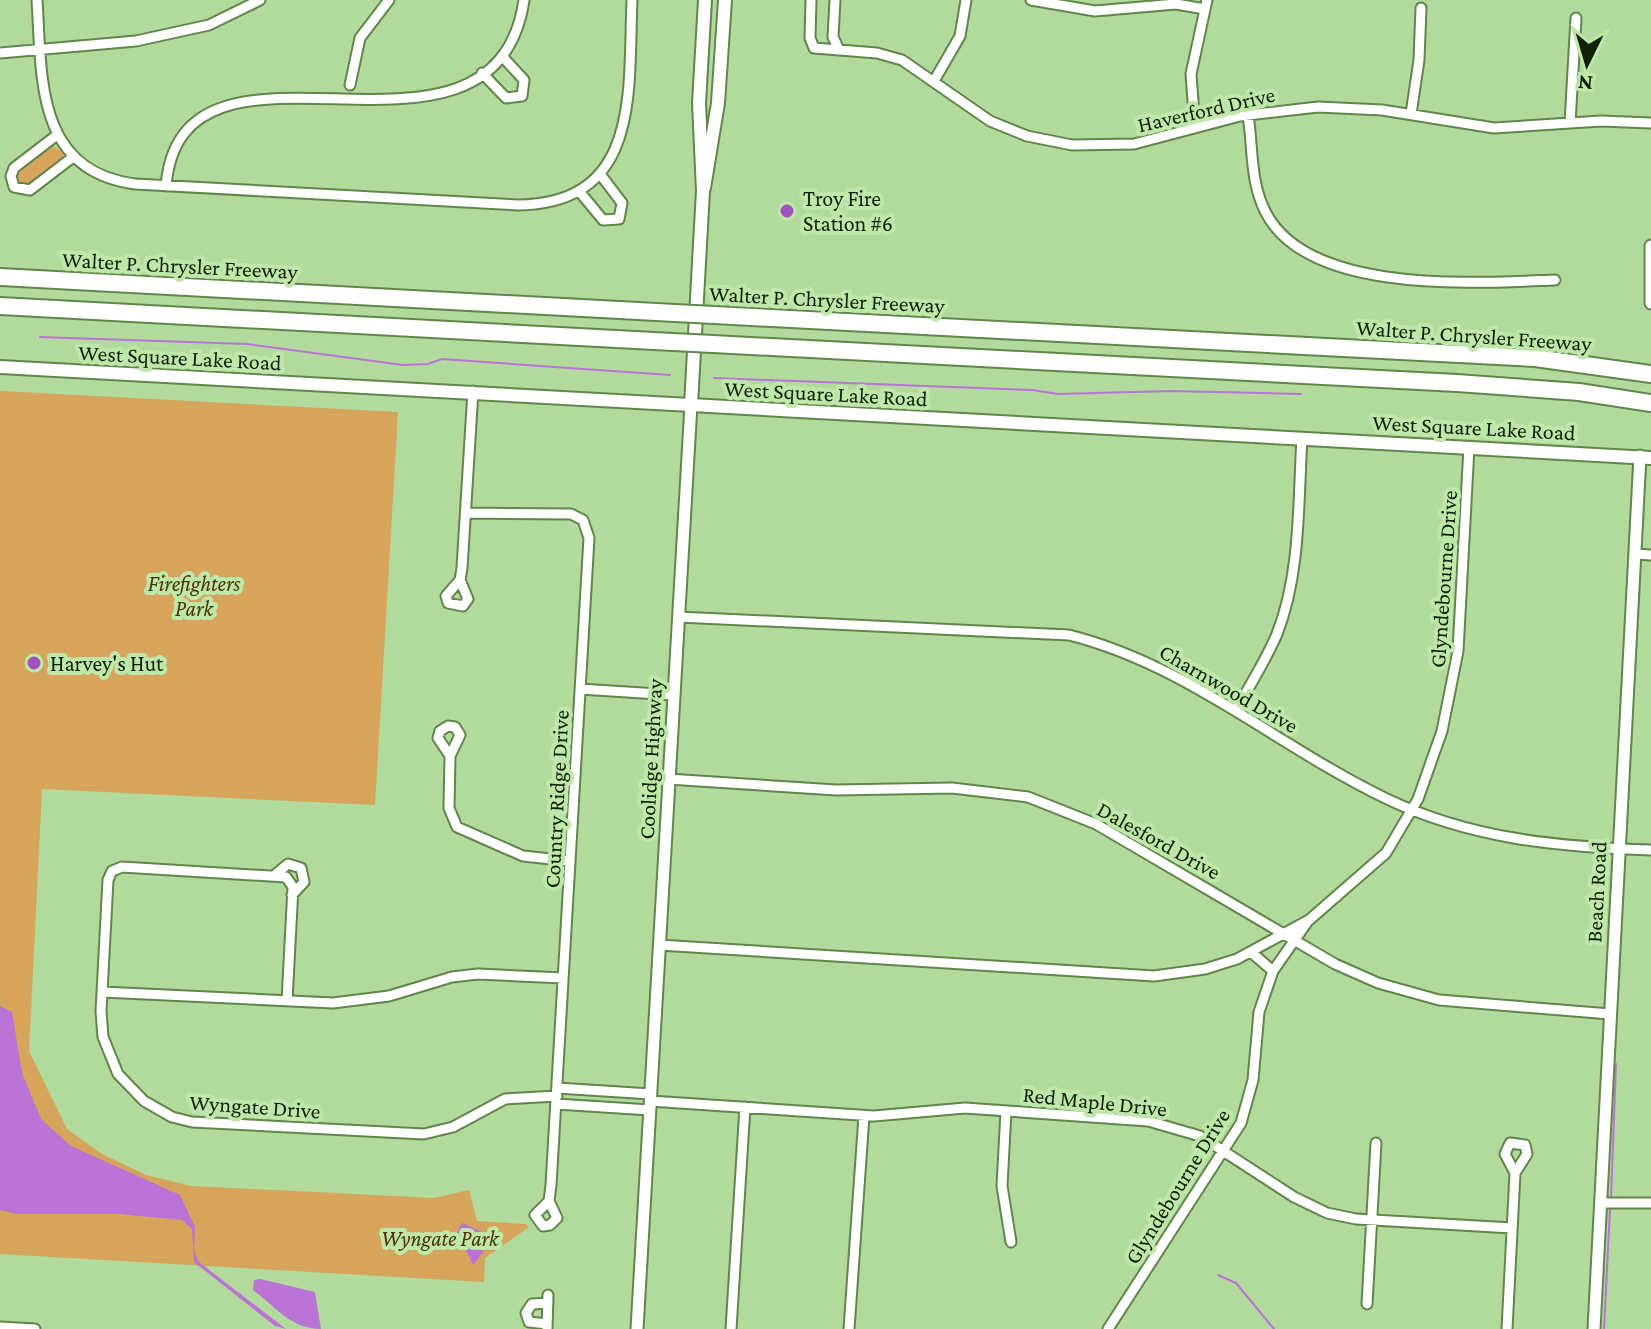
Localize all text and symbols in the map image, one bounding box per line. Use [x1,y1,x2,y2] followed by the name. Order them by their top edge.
[1547,24,1627,104] north arrow
[1577,70,1594,97] text: N
[1135,82,1277,137] street label: Haverford Drive
[803,186,893,236] place label: Troy Fire Station #6
[778,202,796,220] marker: Troy Fire Station #6
[62,247,299,284] street label: Walter P. Chrysler Freeway
[709,281,946,318] street label: Walter P. Chrysler Freeway
[1355,315,1593,356] street label: Walter P. Chrysler Freeway
[78,340,283,375] street label: West Square Lake Road
[724,376,929,411] street label: West Square Lake Road
[1372,410,1577,445] street label: West Square Lake Road
[1425,489,1462,669] street label: Glyndebourne Drive
[148,571,241,621] park label: Firefighters Park
[1155,639,1303,738] street label: Charnwood Drive
[50,651,164,676] place label: Harvey's Hut
[25,654,43,672] marker: Harvey's Hut
[634,677,667,840] street label: Coolidge Highway
[539,709,574,889] street label: Country Ridge Drive
[1093,796,1225,885] street label: Dalesford Drive
[1581,840,1612,943] street label: Beach Road
[1022,1082,1168,1121] street label: Red Maple Drive
[189,1089,321,1124] street label: Wyngate Drive
[1120,1104,1235,1268] street label: Glyndebourne Drive
[381,1226,500,1251] park label: Wyngate Park

